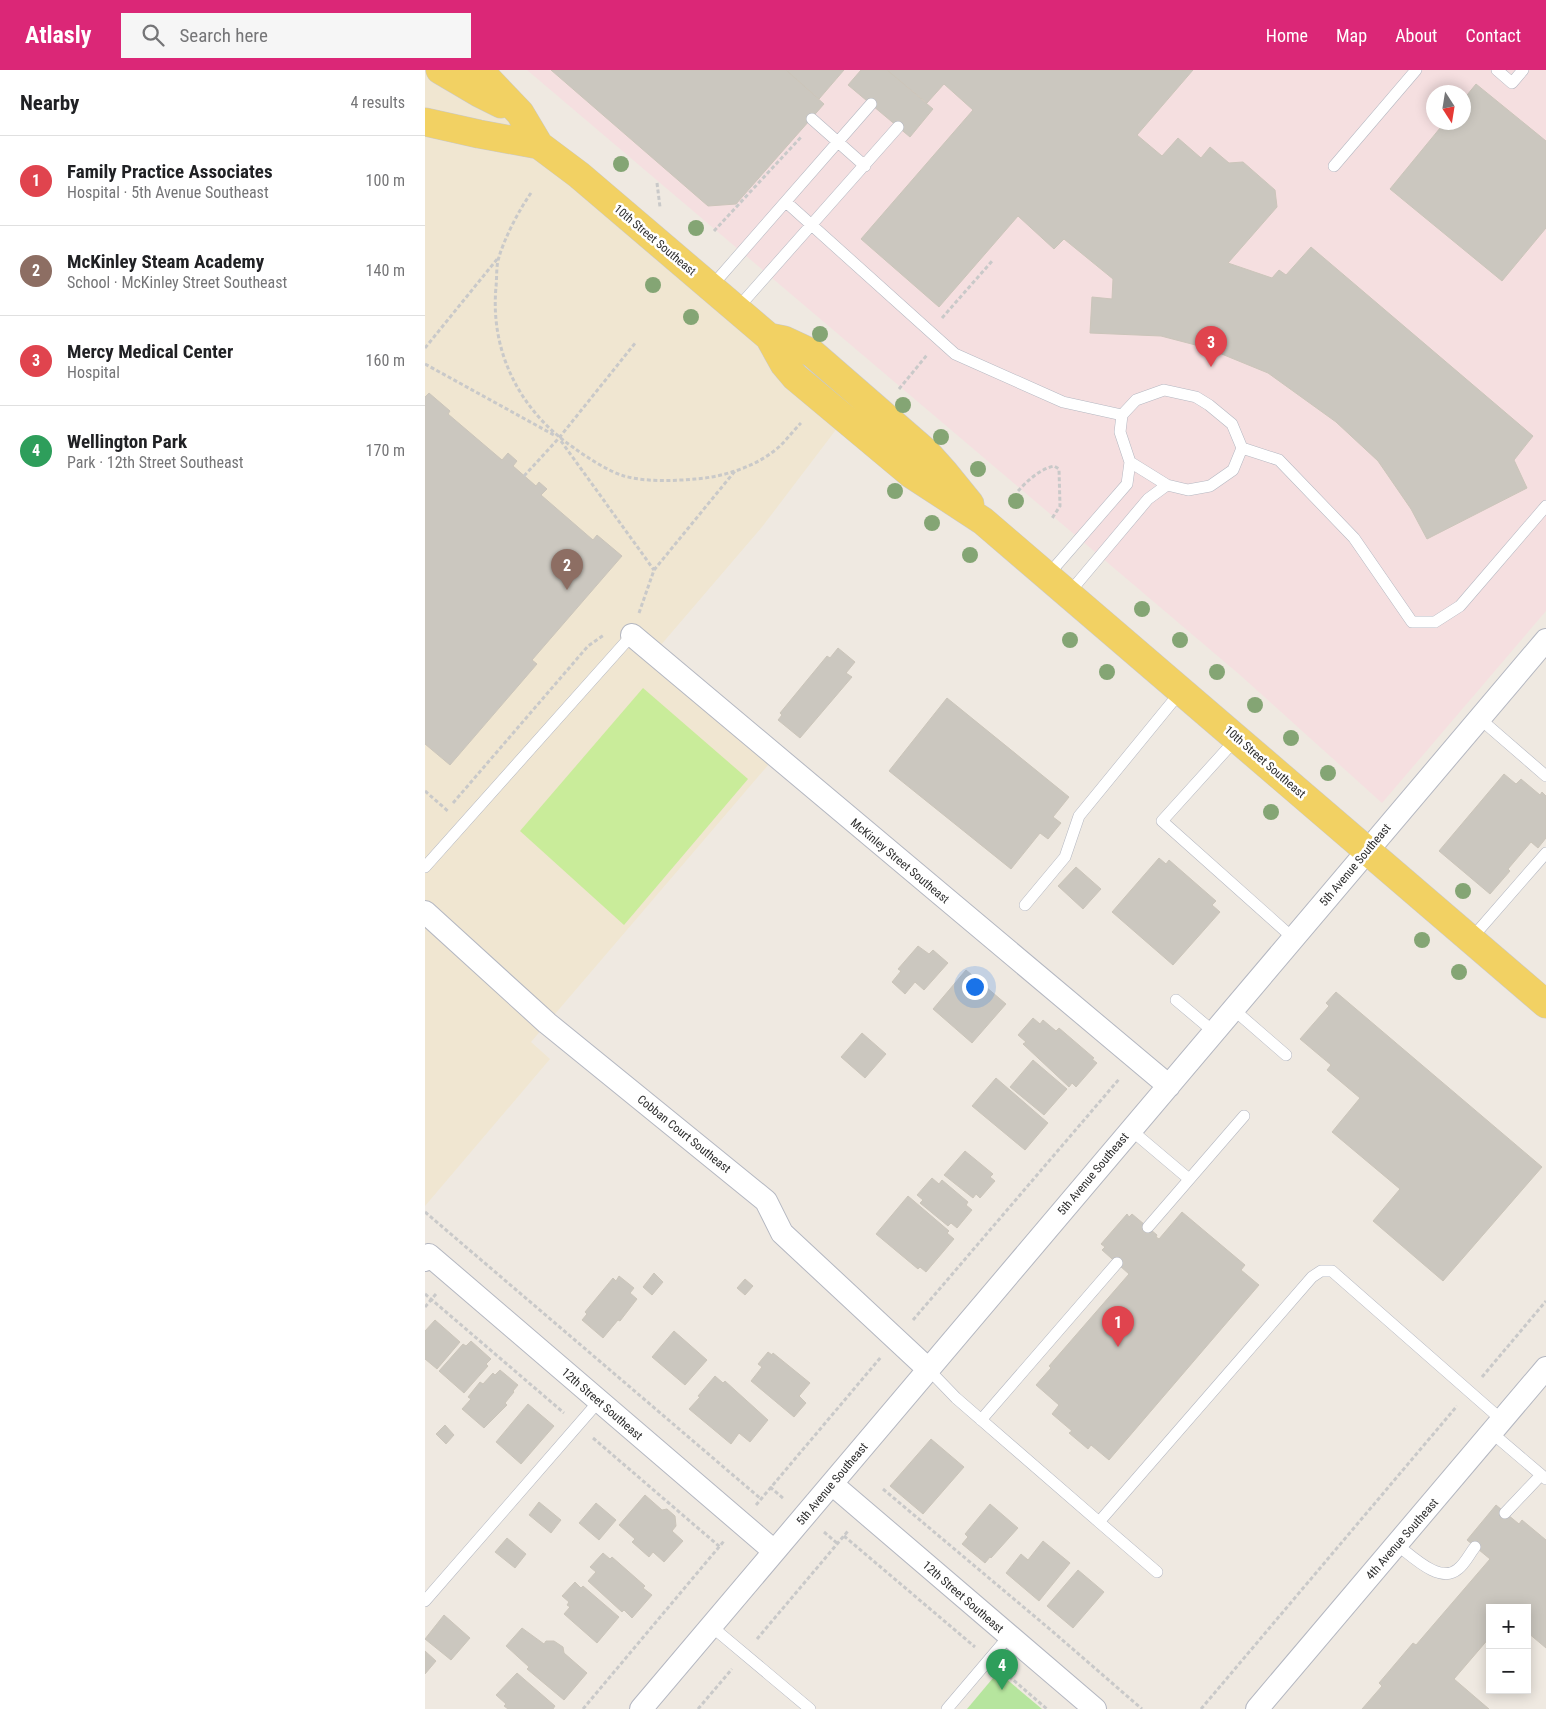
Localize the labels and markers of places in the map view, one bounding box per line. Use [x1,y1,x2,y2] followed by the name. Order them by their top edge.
[1195,326,1227,367] pin: 3
[551,549,583,590] pin: 2
[1102,1306,1134,1347] pin: 1
[986,1649,1018,1690] pin: 4

